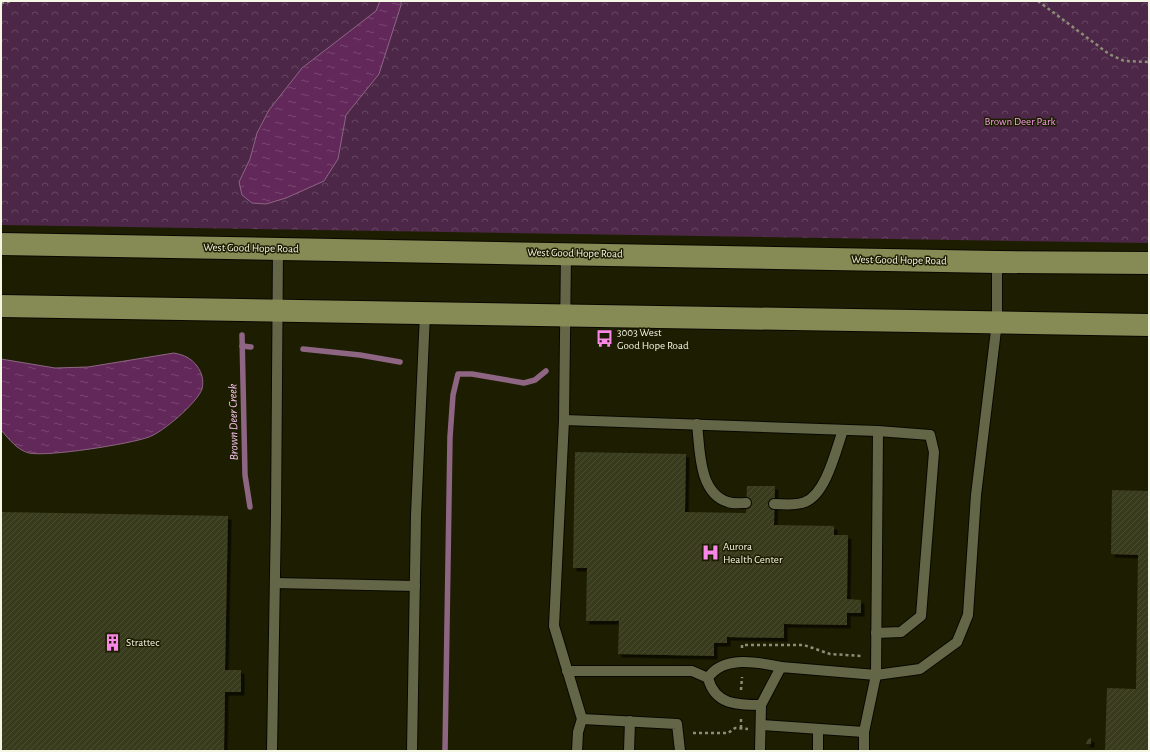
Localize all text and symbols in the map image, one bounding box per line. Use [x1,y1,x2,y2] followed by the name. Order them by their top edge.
[984,116,1056,127] park label: Brown Deer Park
[203,242,299,254] street label: West Good Hope Road
[527,247,623,259] street label: West Good Hope Road
[851,254,947,266] street label: West Good Hope Road
[617,327,689,351] place label: 3003 West Good Hope Road
[594,328,614,348] bus stop icon: 3003 West Good Hope Road
[226,383,240,460] water label: Brown Deer Creek
[723,541,783,565] place label: Aurora Health Center
[700,542,720,562] hospital icon: Aurora Health Center
[103,632,123,652] building icon: Strattec
[126,637,160,648] place label: Strattec

